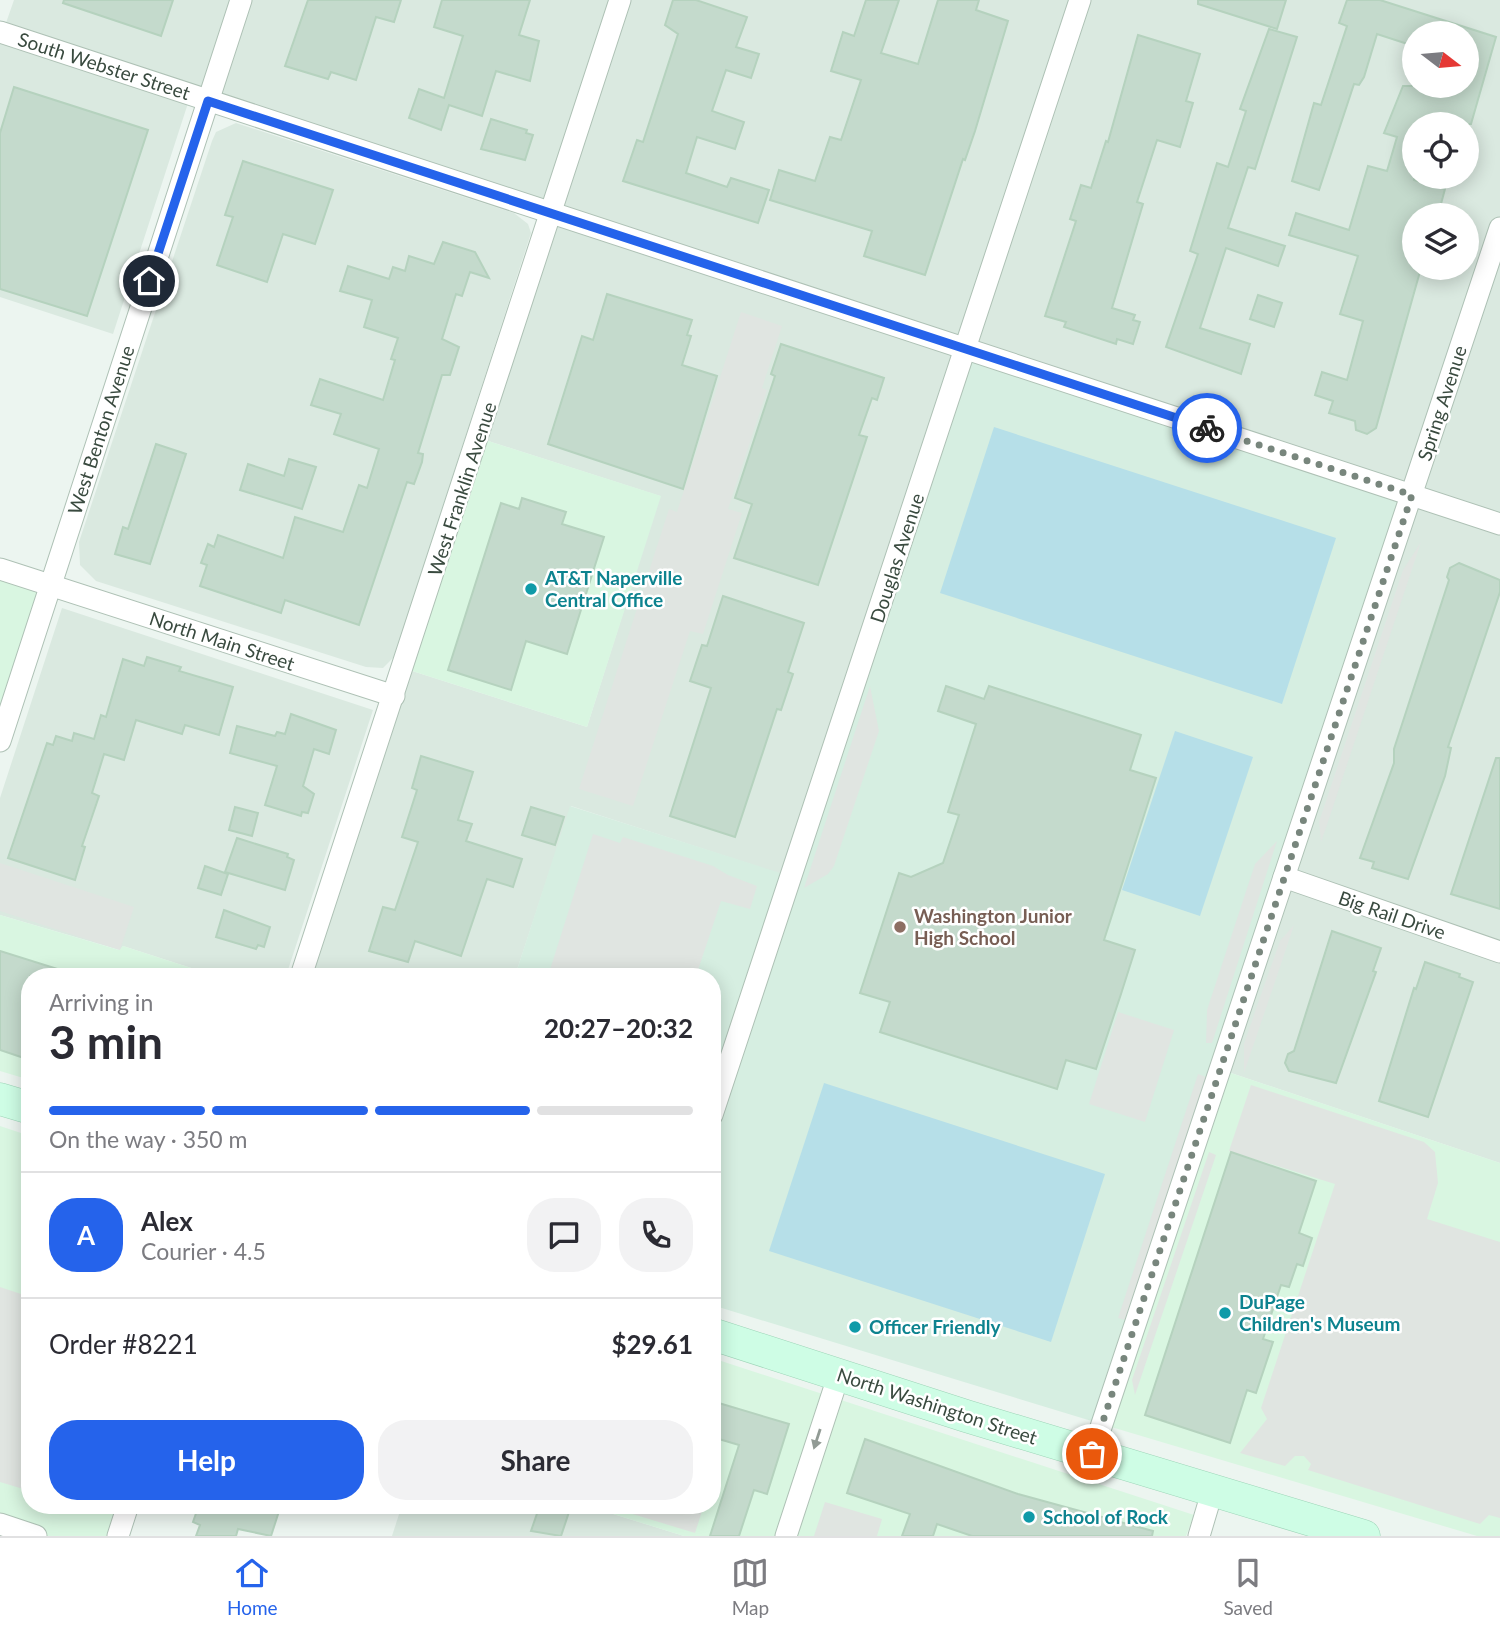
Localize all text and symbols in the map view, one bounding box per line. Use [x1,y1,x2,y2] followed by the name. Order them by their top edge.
[1402,21,1479,98] north arrow
[1402,21,1479,280] map controls
[15,27,193,104] street label: South Webster Street
[1402,112,1479,189] button: locate
[1402,203,1479,280] button: layers
[119,251,179,311] pin
[130,262,168,300] icon: home
[62,342,139,517] street label: West Benton Avenue
[1412,342,1471,463] street label: Spring Avenue
[1172,393,1242,463] courier
[423,399,501,579] street label: West Franklin Avenue
[1188,409,1226,447] icon: bike
[865,490,928,626] street label: Douglas Avenue
[544,566,682,611] place label: AT&T Naperville Central Office
[523,581,539,597] marker: AT&T Naperville Central Office
[147,606,298,675] street label: North Main Street
[1336,885,1449,944] street label: Big Rail Drive
[914,904,1073,949] place label: Washington Junior High School
[892,919,908,935] marker: Washington Junior High School
[49,988,153,1016] text: Arriving in
[544,1012,693,1044] text: 20:27–20:32
[49,1014,163,1069] text: 3 min
[49,1125,248,1153] text: On the way · 350 m
[527,1198,601,1272] button: chat
[619,1198,693,1272] button: phone
[141,1205,193,1237] text: Alex
[77,1219,95,1251] text: A
[141,1237,266,1265] text: Courier · 4.5
[1239,1290,1400,1335] place label: DuPage Children's Museum
[1217,1305,1233,1321] marker: DuPage Children's Museum
[869,1315,1002,1338] place label: Officer Friendly
[847,1319,863,1335] marker: Officer Friendly
[49,1328,198,1360] text: Order #8221
[611,1328,693,1360] text: $29.61
[834,1362,1040,1449] street label: North Washington Street
[49,1420,364,1500] button: Help
[378,1420,693,1500] button: Share
[1062,1424,1122,1484] pin
[812,1429,822,1450] one-way arrow
[1073,1435,1111,1473] icon: bag
[1043,1505,1169,1528] place label: School of Rock
[1021,1509,1037,1525] marker: School of Rock
[227,1554,278,1619] tab: Home
[731,1554,769,1619] tab: Map
[1223,1554,1273,1619] tab: Saved

